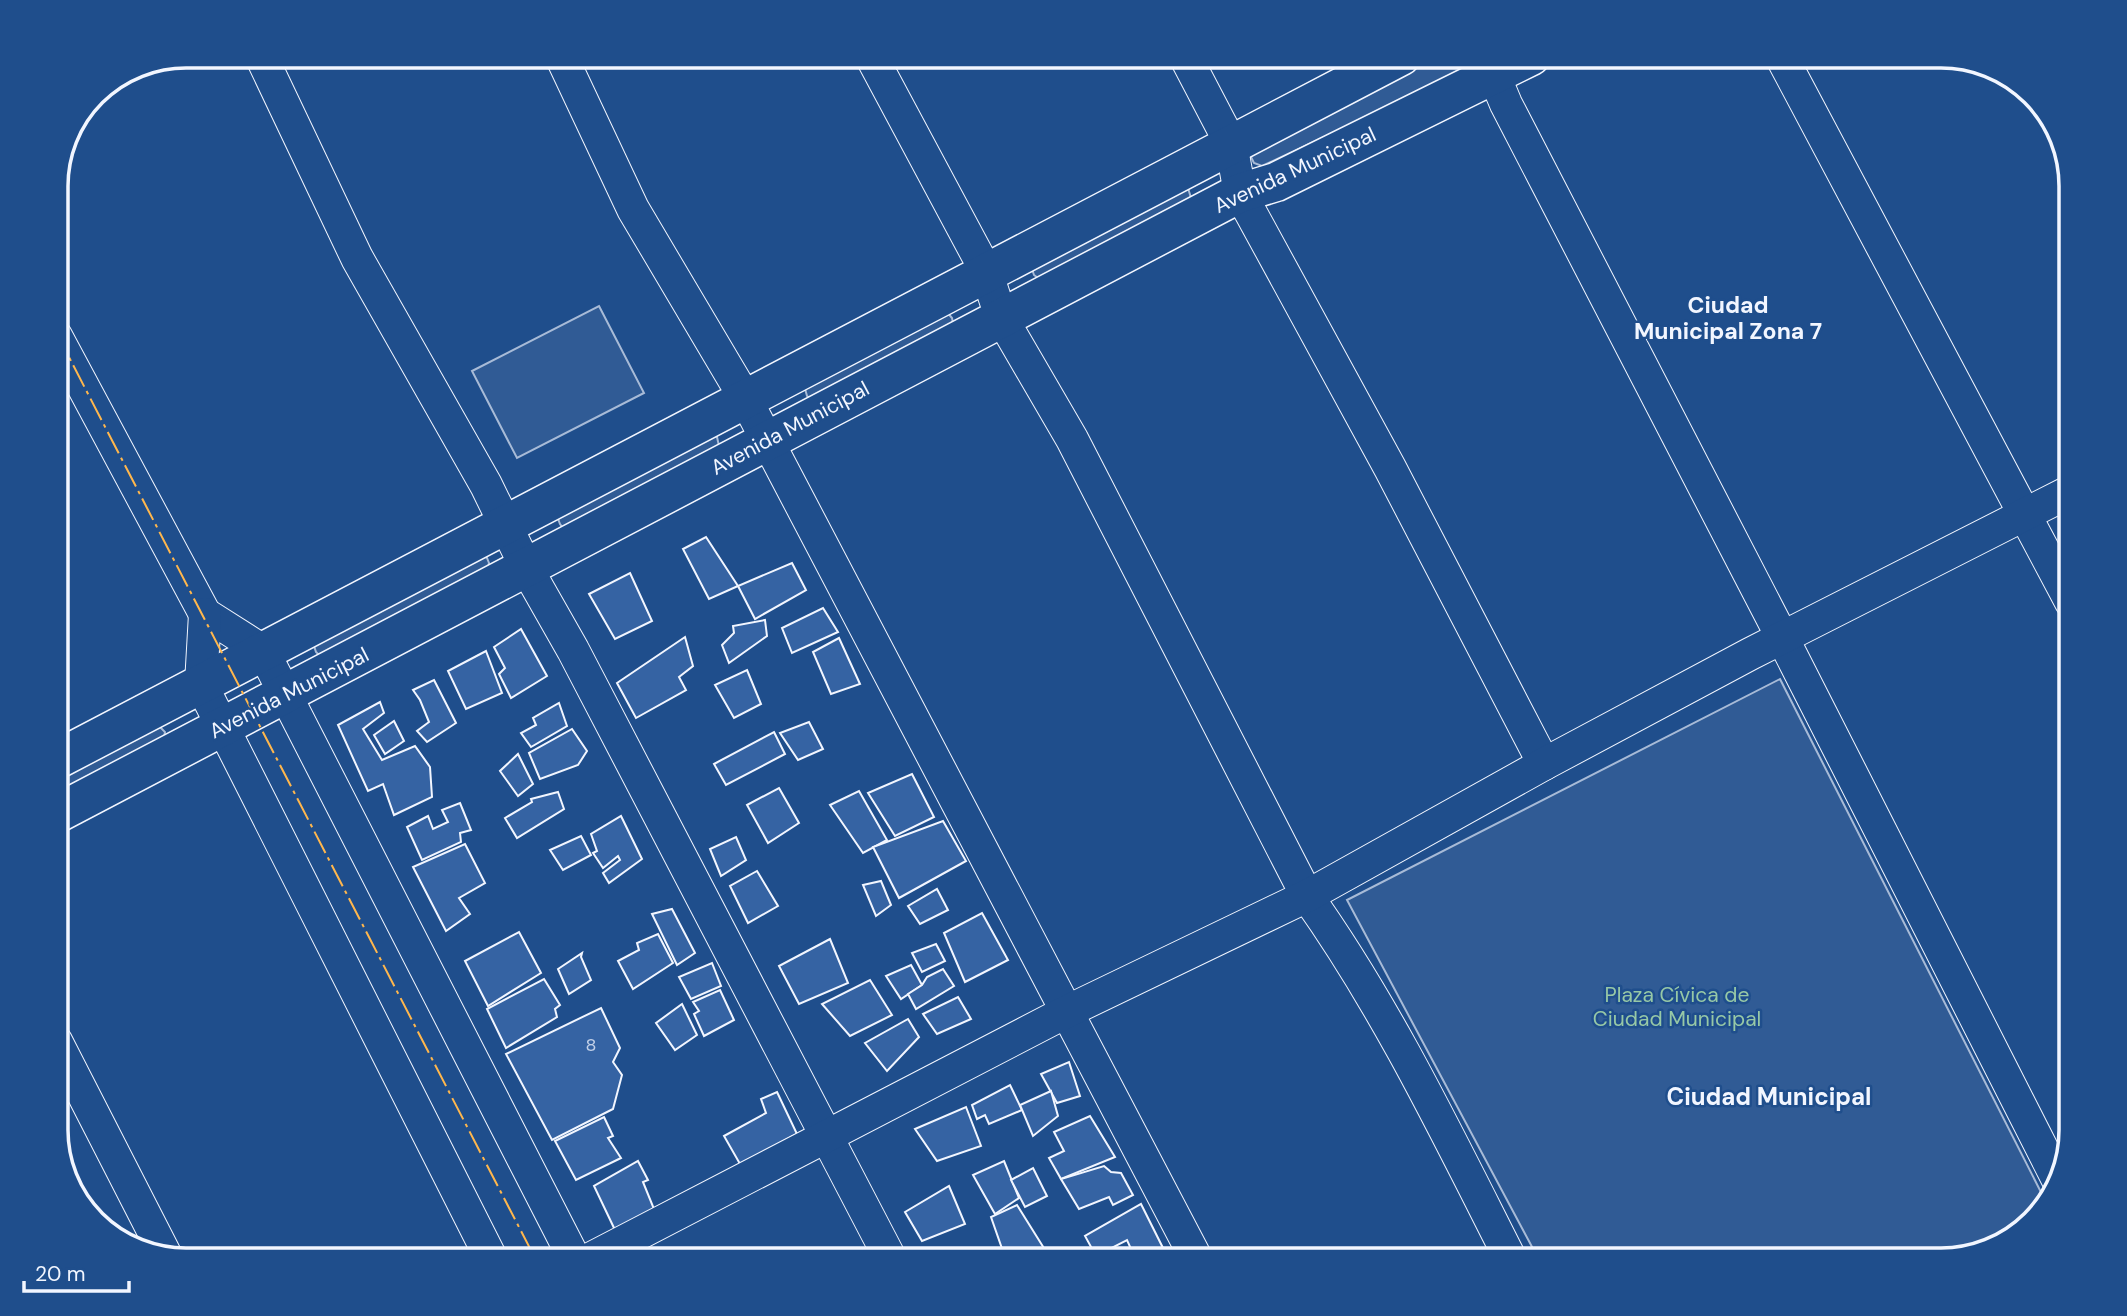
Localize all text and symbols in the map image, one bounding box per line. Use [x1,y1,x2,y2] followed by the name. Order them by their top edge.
[1209,120,1381,220] street label: Avenida Municipal
[1634,290,1822,346] district label: Ciudad Municipal Zona 7
[706,374,874,482] street label: Avenida Municipal
[204,641,374,745] street label: Avenida Municipal
[1593,981,1761,1033] park label: Plaza Cívica de Ciudad Municipal
[586,1033,596,1057] house number: 8
[1667,1081,1871,1112] district label: Ciudad Municipal
[24,1250,130,1294] scale bar
[35,1260,86,1288] text: 20 m

